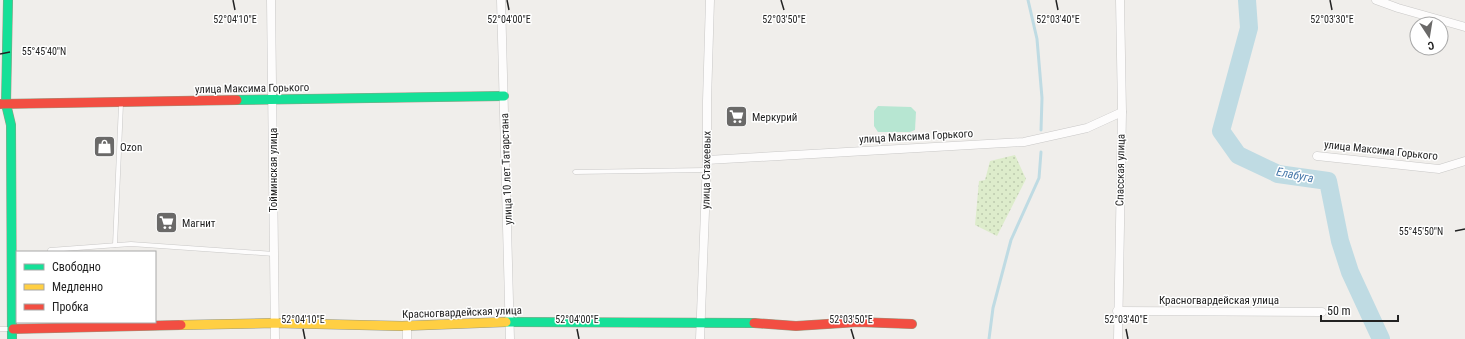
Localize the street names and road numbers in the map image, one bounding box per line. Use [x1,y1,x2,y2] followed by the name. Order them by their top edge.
[195,81,310,96] street label: улица Максима Горького
[498,113,515,225] street label: улица 10 лет Татарстана
[859,127,974,146] street label: улица Максима Горького
[267,128,280,212] street label: Тойминская улица
[699,131,714,209] street label: улица Стахеевых
[1113,134,1128,206] street label: Спасская улица
[1323,138,1439,163] street label: улица Максима Горького
[1159,294,1279,307] street label: Красногвардейская улица
[402,304,522,321] street label: Красногвардейская улица

